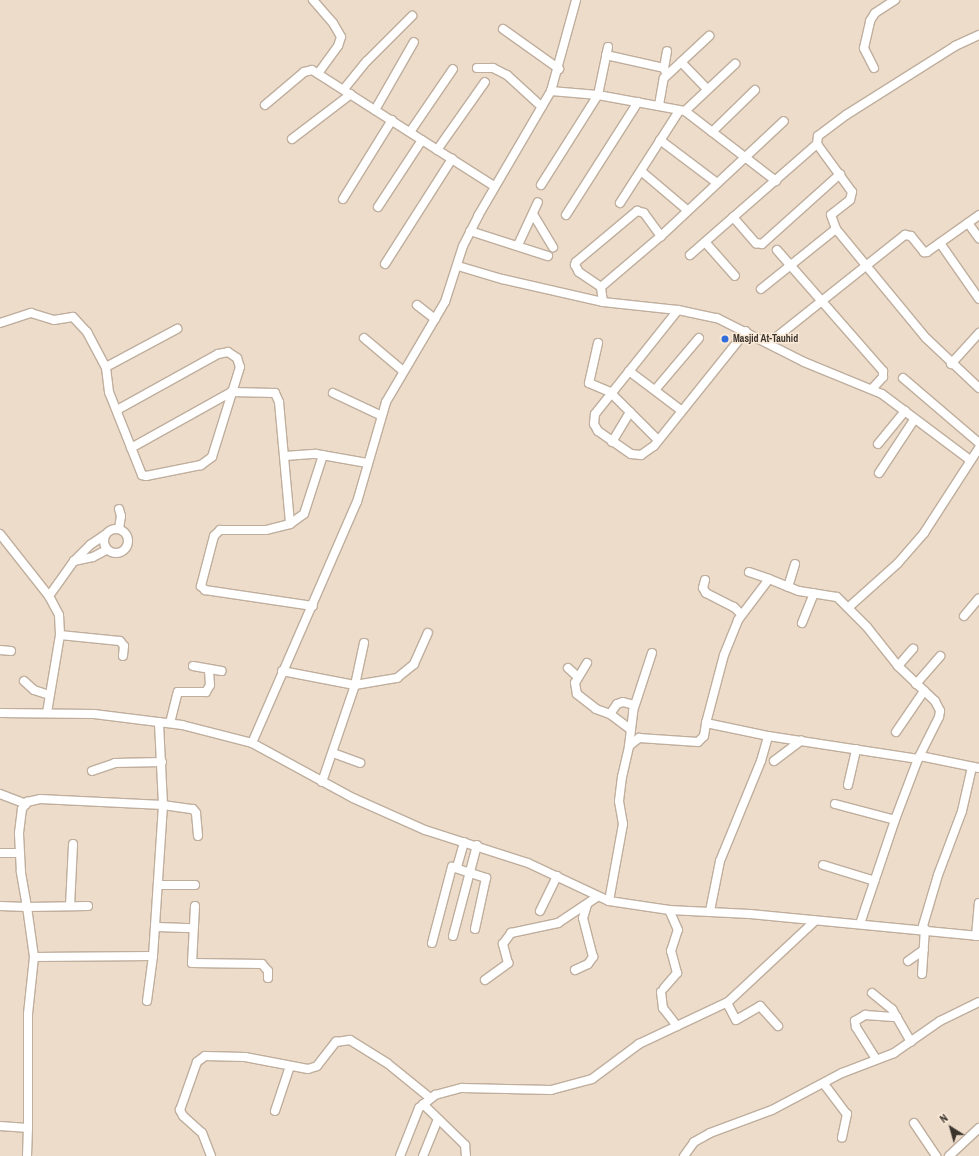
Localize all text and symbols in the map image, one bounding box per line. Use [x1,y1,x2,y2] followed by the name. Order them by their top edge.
[733,333,798,345] place label: Masjid At-Tauhid
[720,334,730,344] marker: Masjid At-Tauhid
[931,1108,971,1148] north arrow
[937,1111,951,1126] text: N

